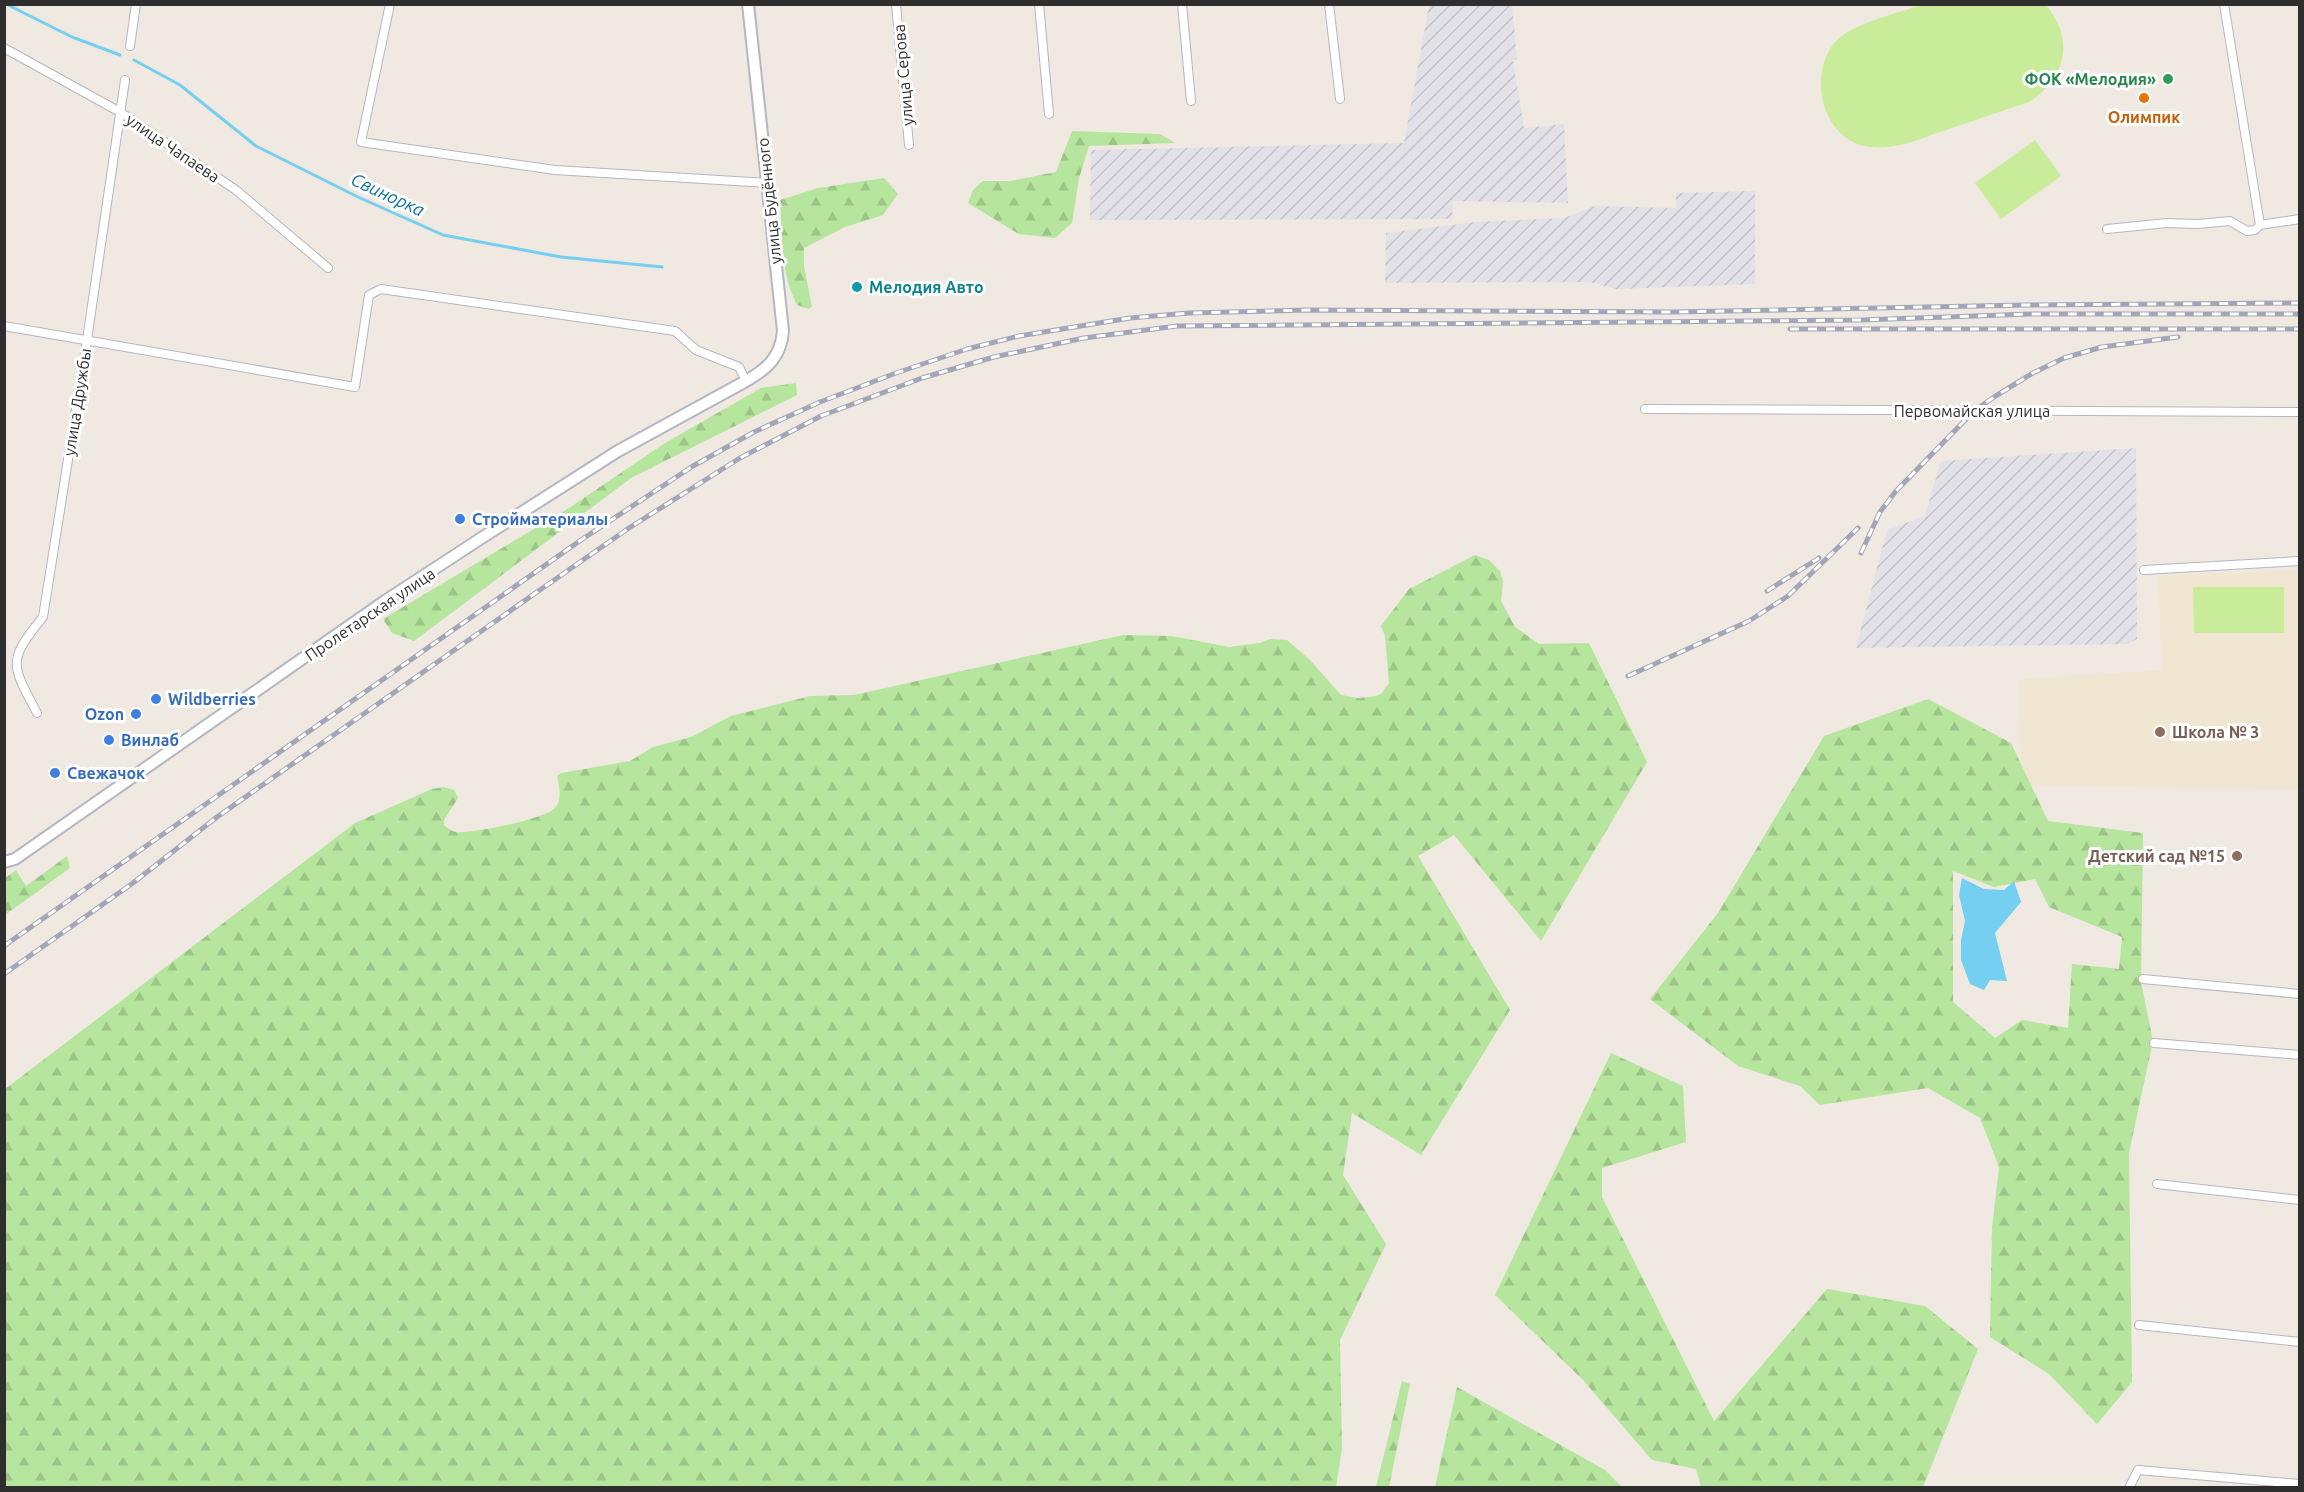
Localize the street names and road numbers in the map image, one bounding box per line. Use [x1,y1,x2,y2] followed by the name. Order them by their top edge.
[890,23,916,127] street label: улица Серова
[123,110,223,186] street label: улица Чапаева
[753,137,785,265] street label: улица Будённого
[60,347,94,457] street label: улица Дружбы
[1894,402,2050,420] street label: Первомайская улица
[302,564,438,664] street label: Пролетарская улица

